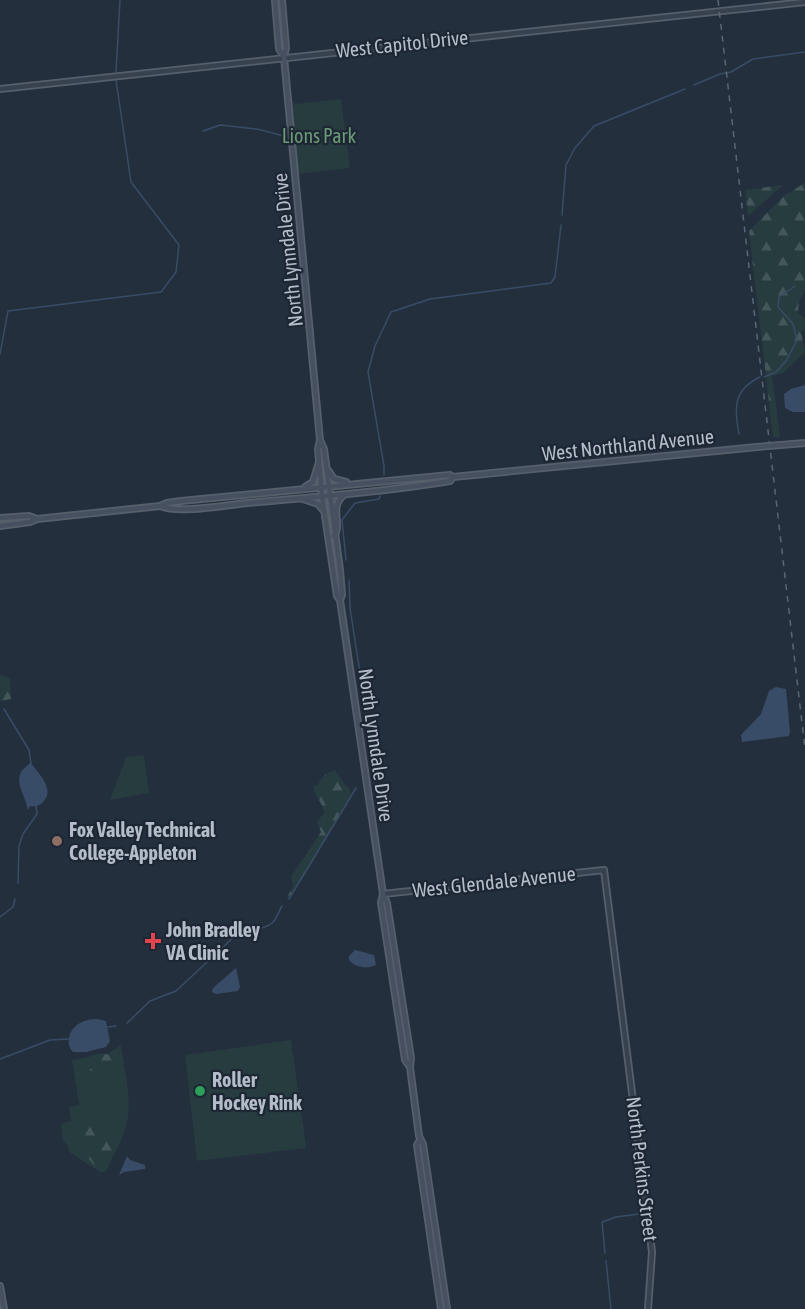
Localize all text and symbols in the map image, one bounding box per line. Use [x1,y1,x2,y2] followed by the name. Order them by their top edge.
[335,25,469,62] street label: West Capitol Drive
[282,124,357,147] park label: Lions Park
[268,172,307,328] street label: North Lynndale Drive
[541,424,715,465] street label: West Northland Avenue
[354,667,399,823] street label: North Lynndale Drive
[69,818,216,864] place label: Fox Valley Technical College-Appleton
[50,834,64,848] marker: Fox Valley Technical College-Appleton
[411,861,577,902] street label: West Glendale Avenue
[165,918,261,964] place label: John Bradley VA Clinic
[144,932,162,950] marker: John Bradley VA Clinic
[212,1068,302,1114] place label: Roller Hockey Rink
[193,1084,207,1098] marker: Roller Hockey Rink
[622,1095,663,1243] street label: North Perkins Street

